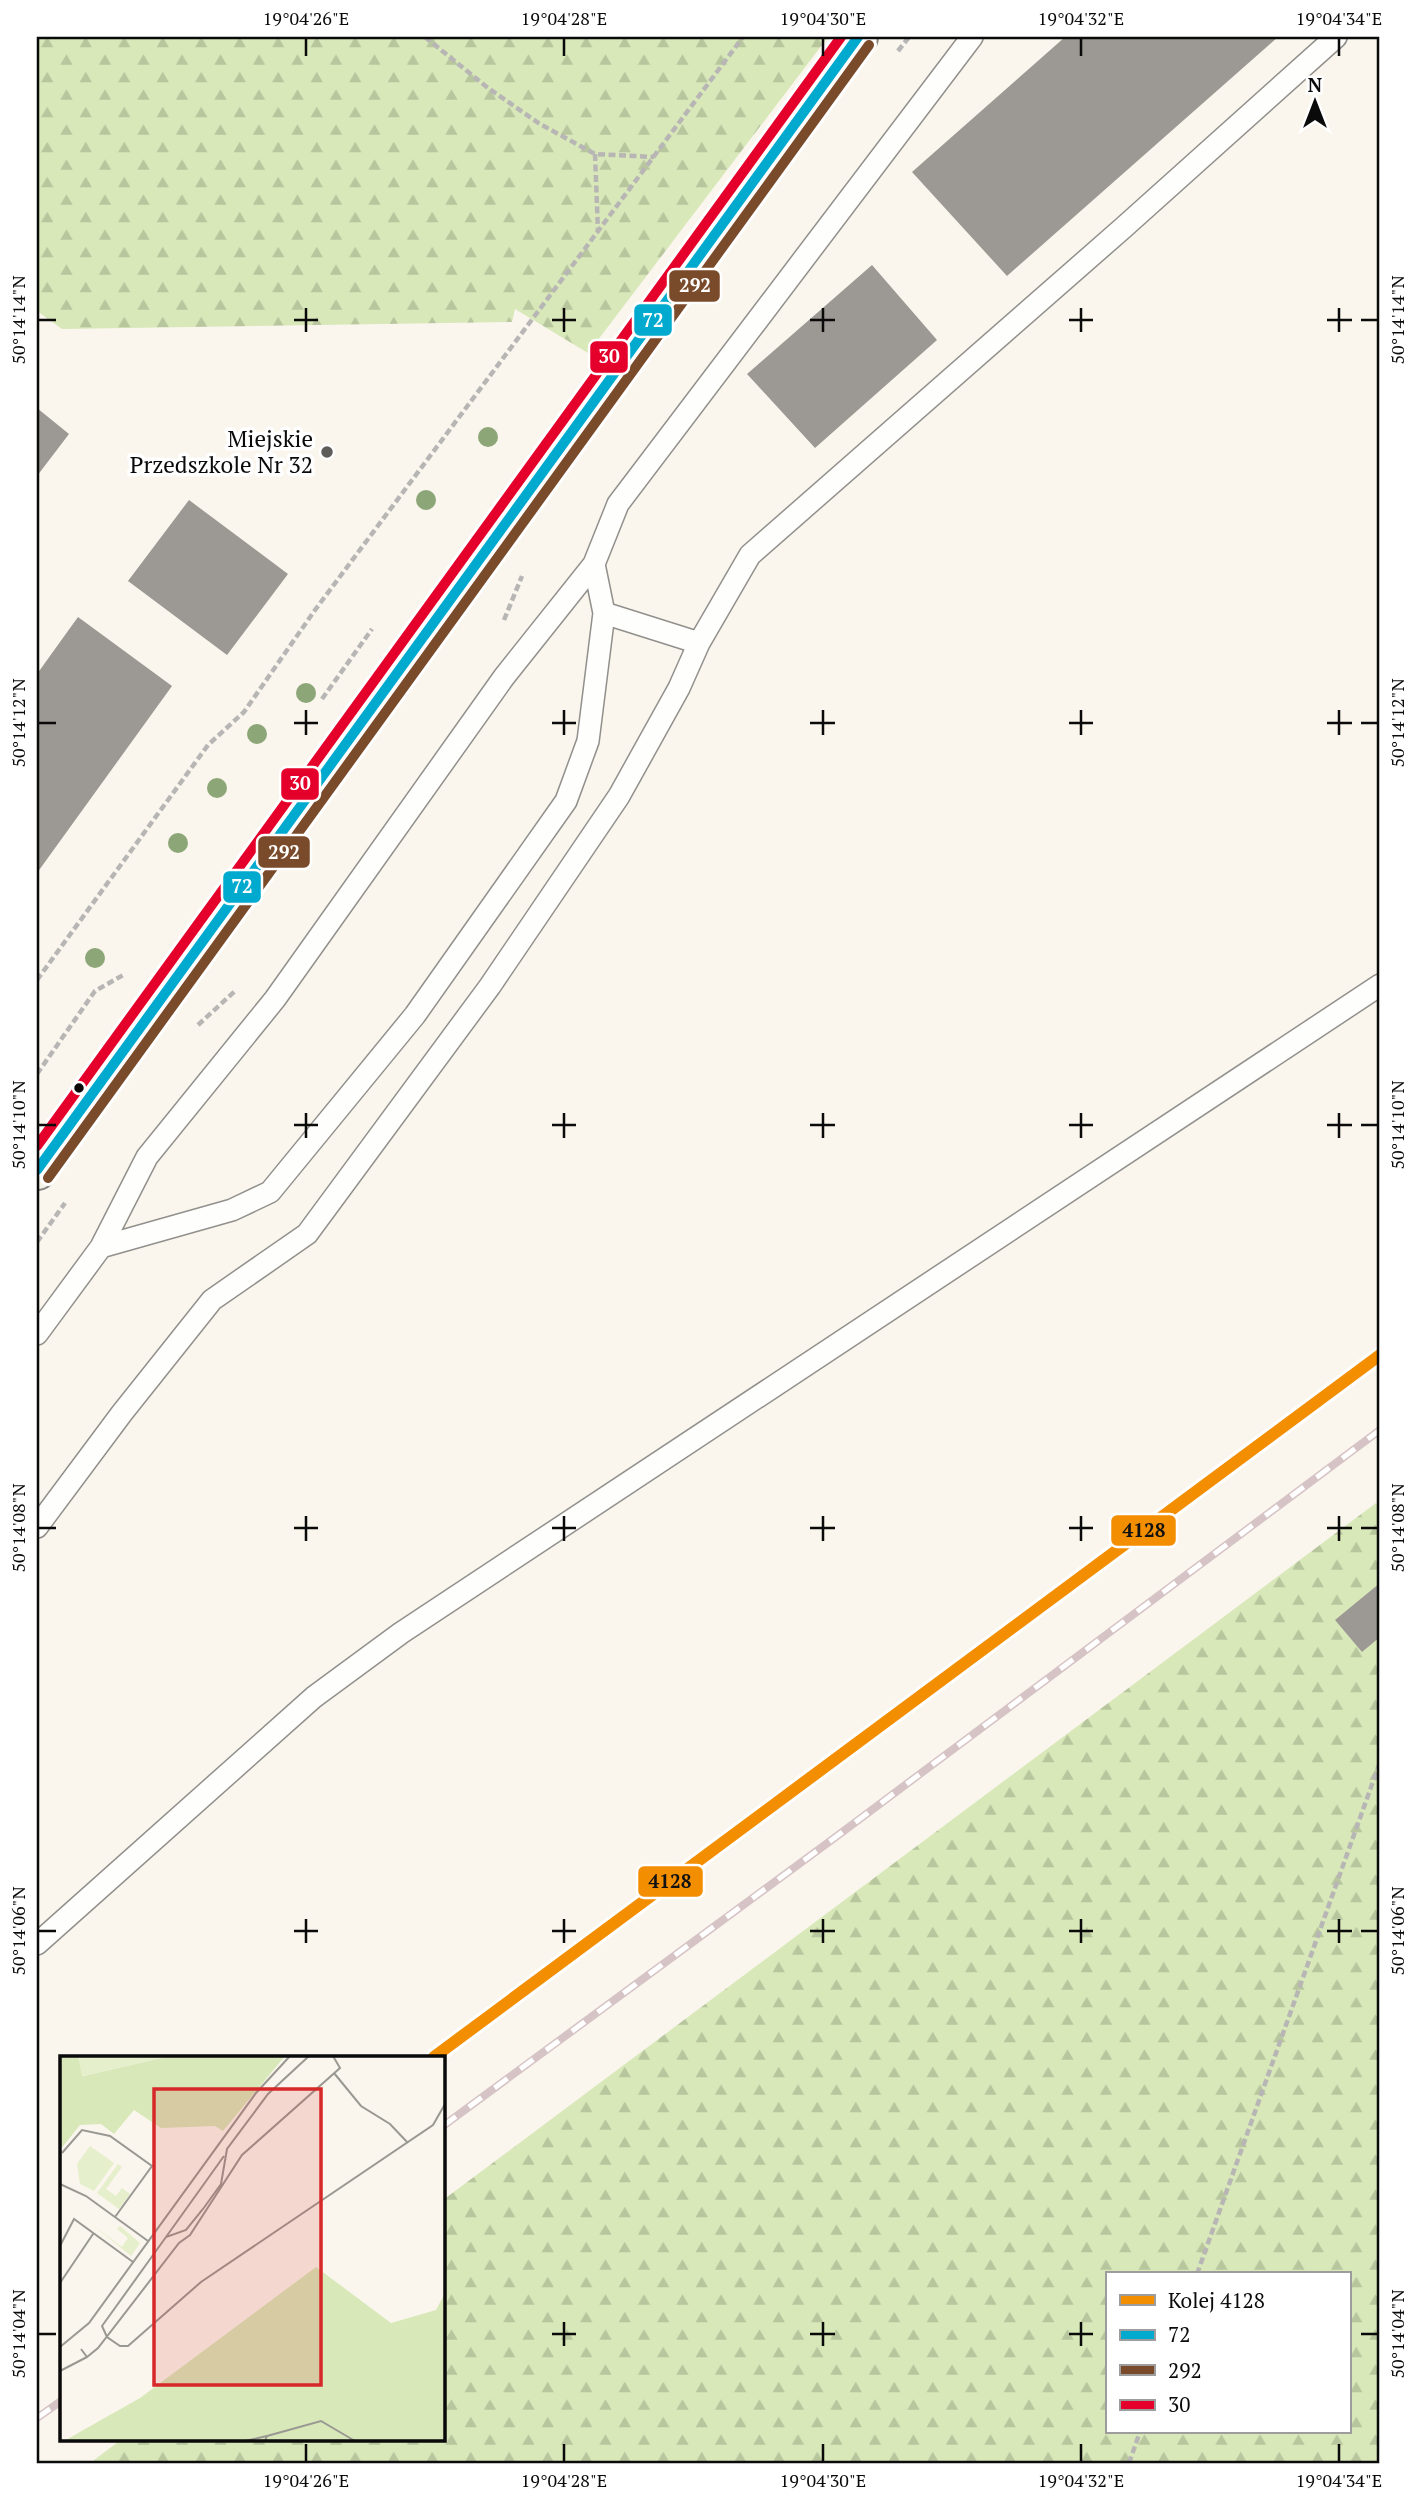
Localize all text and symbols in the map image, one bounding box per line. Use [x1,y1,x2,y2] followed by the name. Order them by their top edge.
[263,6,349,30] text: 19°04'26"E
[521,6,607,30] text: 19°04'28"E
[780,6,866,30] text: 19°04'30"E
[1038,6,1124,30] text: 19°04'32"E
[1296,6,1382,30] text: 19°04'34"E
[1280,66,1350,136] north arrow
[1308,72,1323,97] text: N
[668,269,721,303] line badge: 292
[679,272,711,297] text: 292
[6,275,30,365] text: 50°14'14"N
[1385,275,1409,365] text: 50°14'14"N
[633,303,673,337] line badge: 72
[642,307,664,332] text: 72
[589,340,629,374] line badge: 30
[598,343,620,368] text: 30
[130,423,313,480] place label: Miejskie Przedszkole Nr 32
[319,444,335,460] marker: Miejskie Przedszkole Nr 32
[6,678,30,768] text: 50°14'12"N
[1385,678,1409,768] text: 50°14'12"N
[280,767,320,801] line badge: 30
[289,770,311,795] text: 30
[257,835,311,869] line badge: 292
[268,839,300,864] text: 292
[222,870,262,904] line badge: 72
[231,873,253,898] text: 72
[6,1080,30,1170] text: 50°14'10"N
[1385,1080,1409,1170] text: 50°14'10"N
[72,1081,86,1095] unlabelled marker
[6,1483,30,1573] text: 50°14'08"N
[1385,1483,1409,1573] text: 50°14'08"N
[1110,1514,1177,1547] line badge: 4128
[1123,1517,1166,1542] text: 4128
[637,1865,704,1898] line badge: 4128
[649,1868,692,1893] text: 4128
[6,1886,30,1976] text: 50°14'06"N
[1385,1886,1409,1976] text: 50°14'06"N
[60,2056,444,2440] inset map
[1106,2272,1350,2434] legend
[1168,2286,1265,2314] text: Kolej 4128
[6,2289,30,2379] text: 50°14'04"N
[1385,2289,1409,2379] text: 50°14'04"N
[1168,2320,1190,2348] text: 72
[1168,2356,1202,2384] text: 292
[1168,2390,1190,2418] text: 30
[263,2468,349,2492] text: 19°04'26"E
[521,2468,607,2492] text: 19°04'28"E
[780,2468,866,2492] text: 19°04'30"E
[1038,2468,1124,2492] text: 19°04'32"E
[1296,2468,1382,2492] text: 19°04'34"E

